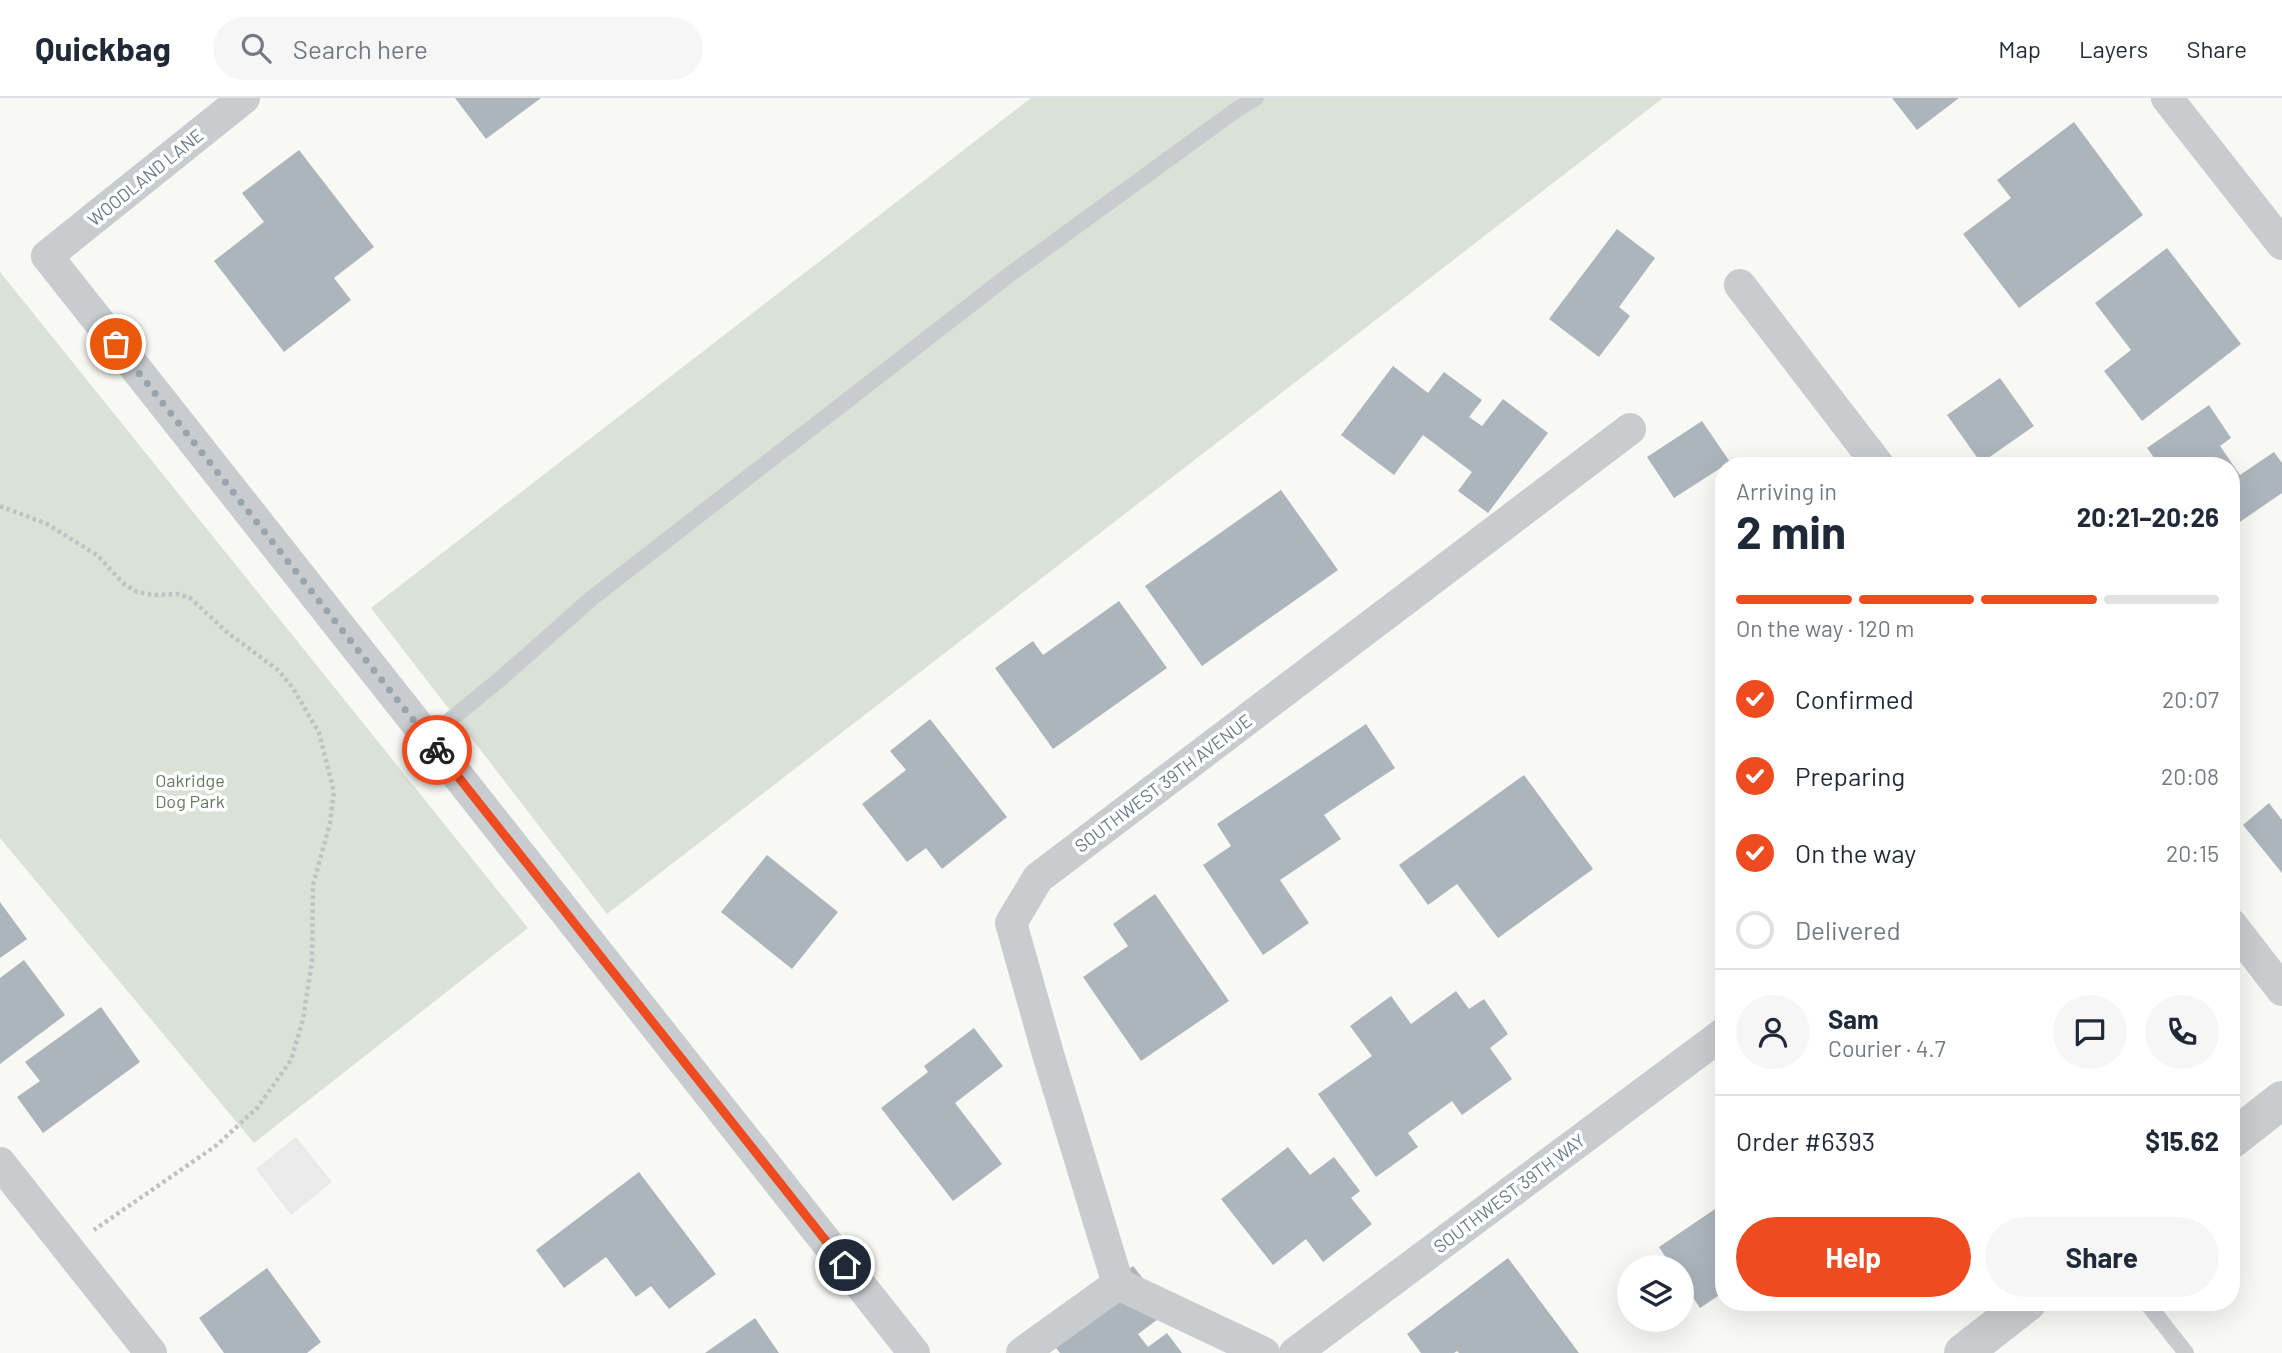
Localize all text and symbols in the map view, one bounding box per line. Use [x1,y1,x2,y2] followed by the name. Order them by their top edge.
[213,17,703,80] search box
[35,28,171,68] text: Quickbag
[237,29,275,67] icon: search
[293,33,428,64] text: Search here
[1998,34,2041,63] text: Map
[2079,34,2148,63] text: Layers
[2186,34,2247,63] text: Share
[83,124,207,230] street label: WOODLAND LANE
[86,314,146,374] pin
[97,325,135,363] icon: bag
[1736,477,1837,505] text: Arriving in
[2077,501,2219,532] text: 20:21–20:26
[1736,503,1846,558] text: 2 min
[1736,614,1914,642] text: On the way · 120 m
[1736,680,1774,718] icon: check
[1795,683,1914,714] text: Confirmed
[2162,685,2219,713] text: 20:07
[1070,709,1256,857] street label: SOUTHWEST 39TH AVENUE
[402,715,472,785] courier
[418,731,456,769] icon: bike
[1736,757,1774,795] icon: check
[1795,760,1905,791] text: Preparing
[2161,762,2219,790] text: 20:08
[155,769,225,812] park label: Oakridge Dog Park
[1736,834,1774,872] icon: check
[1795,837,1916,868] text: On the way
[2166,839,2219,867] text: 20:15
[1795,914,1901,945] text: Delivered
[1736,995,1810,1069] button: person
[2053,995,2127,1069] button: chat
[2145,995,2219,1069] button: phone
[1828,1003,1879,1034] text: Sam
[1828,1034,1946,1062] text: Courier · 4.7
[1736,1125,1875,1156] text: Order #6393
[2145,1125,2219,1156] text: $15.62
[1429,1129,1589,1257] street label: SOUTHWEST 39TH WAY
[1736,1217,1971,1297] button: Help
[1985,1217,2219,1297] button: Share
[815,1235,875,1295] pin
[826,1246,864,1284] icon: home
[1617,1255,1694,1332] map controls
[1617,1255,1694,1332] button: layers

